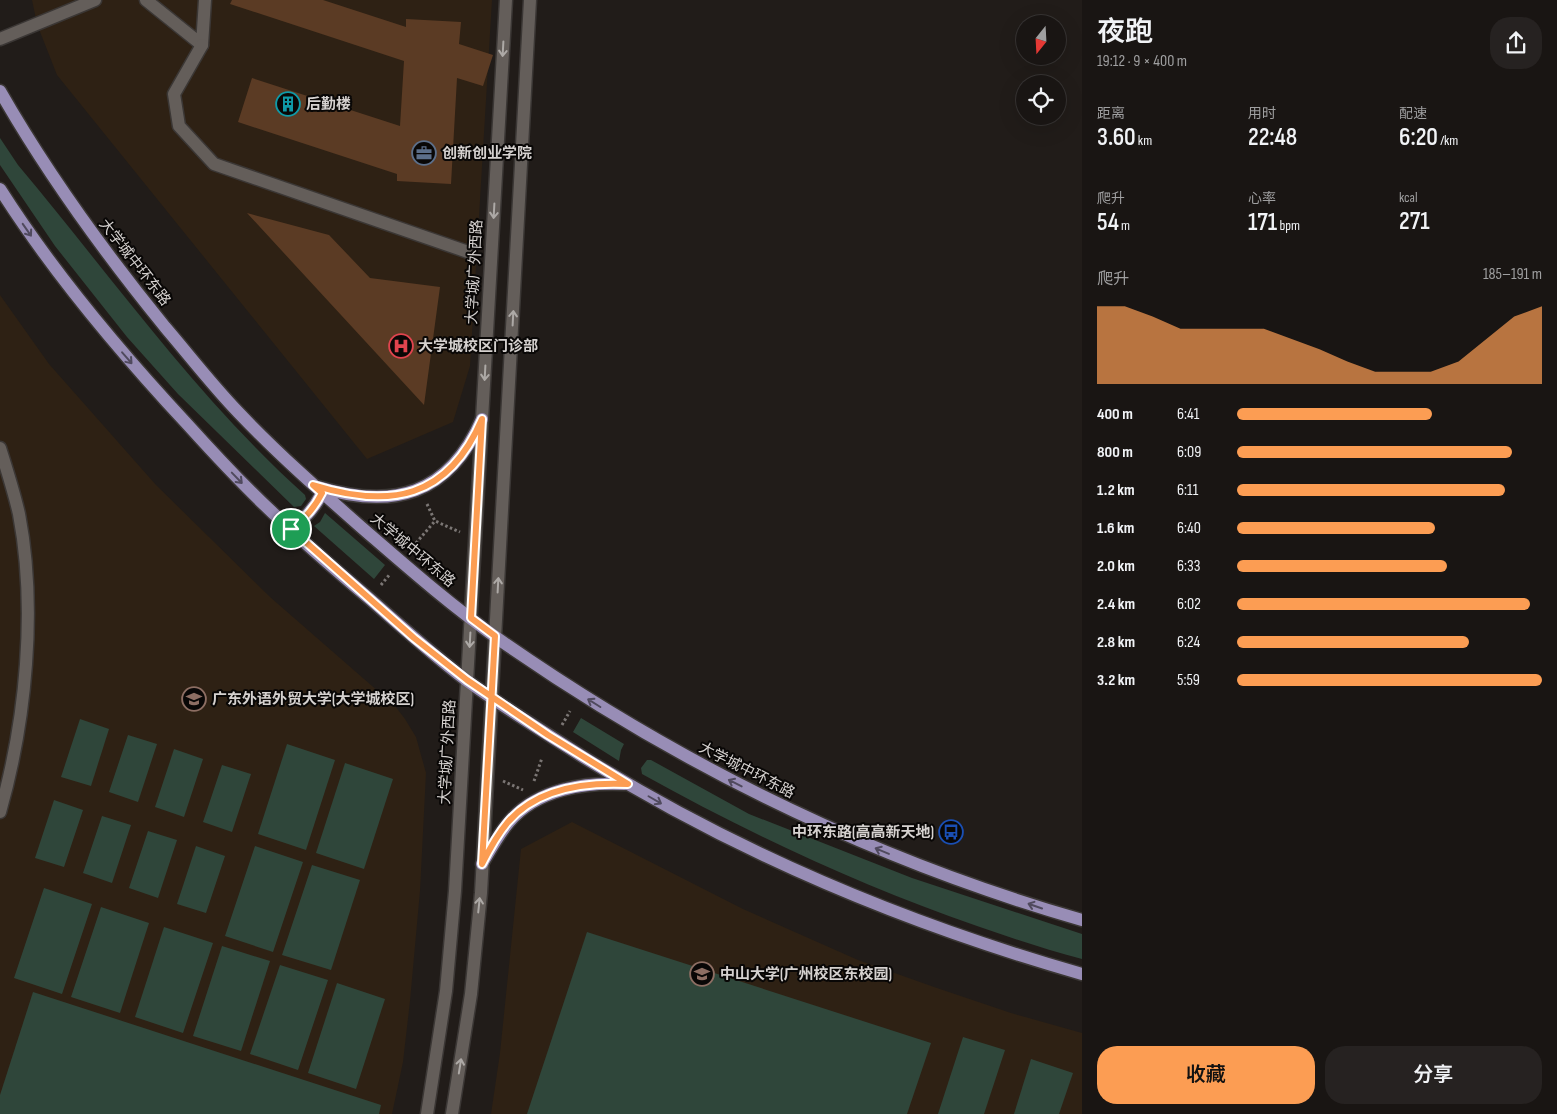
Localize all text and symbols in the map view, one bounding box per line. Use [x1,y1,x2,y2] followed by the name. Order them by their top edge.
[1016,15,1066,65] north arrow
[1016,15,1066,125] map controls
[1097,16,1153,49] text: 夜跑
[1490,17,1542,69] button: share
[498,40,507,56] one-way arrow
[1097,52,1187,71] text: 19:12 · 9 × 400 m
[1016,75,1066,125] button: locate
[275,91,301,117] building icon: 后勤楼
[306,95,351,114] place label: 后勤楼
[1097,105,1125,122] text: 距离
[1248,105,1276,122] text: 用时
[1399,105,1427,122] text: 配速
[1097,122,1136,153] text: 3.60
[1248,122,1297,153] text: 22:48
[1399,122,1438,153] text: 6:20
[1136,132,1152,149] text: km
[1438,132,1458,149] text: /km
[411,140,437,166] office icon: 创新创业学院
[442,144,532,163] place label: 创新创业学院
[1399,189,1418,206] text: kcal
[1097,190,1125,207] text: 爬升
[1248,190,1276,207] text: 心率
[489,203,498,219] one-way arrow
[1399,206,1430,237] text: 271
[1097,207,1119,238] text: 54
[1248,207,1277,238] text: 171
[95,215,174,310] street label: 大学城中环东路
[1119,217,1130,234] text: m
[1277,217,1300,234] text: bpm
[462,219,487,325] street label: 大学城广外西路
[22,223,32,237] one-way arrow
[1483,265,1542,284] text: 185–191 m
[1097,270,1129,289] text: 爬升
[508,310,517,326] one-way arrow
[388,333,414,359] hospital icon: 大学城校区门诊部
[418,337,538,356] place label: 大学城校区门诊部
[121,351,133,364] one-way arrow
[480,365,489,381] one-way arrow
[1097,405,1133,424] text: 400 m
[1177,405,1199,424] text: 6:41
[1097,443,1133,462] text: 800 m
[1177,443,1201,462] text: 6:09
[231,471,243,484] one-way arrow
[1097,481,1135,500] text: 1.2 km
[1177,481,1198,500] text: 6:11
[270,508,312,550] pin
[366,509,459,591] street label: 大学城中环东路
[277,515,305,543] icon: arrive
[1097,519,1134,538] text: 1.6 km
[1177,519,1201,538] text: 6:40
[1097,557,1135,576] text: 2.0 km
[1177,557,1200,576] text: 6:33
[493,577,502,593] one-way arrow
[1097,595,1135,614] text: 2.4 km
[1177,595,1201,614] text: 6:02
[465,632,474,648] one-way arrow
[1097,633,1135,652] text: 2.8 km
[1177,633,1200,652] text: 6:24
[1097,671,1135,690] text: 3.2 km
[1177,671,1200,690] text: 5:59
[181,686,207,712] school or university icon: 广东外语外贸大学(大学城校区)
[212,690,414,709] place label: 广东外语外贸大学(大学城校区)
[587,697,601,707] one-way arrow
[435,699,460,805] street label: 大学城广外西路
[696,738,798,803] street label: 大学城中环东路
[728,778,743,787] one-way arrow
[648,795,662,805] one-way arrow
[938,819,964,845] bus stop icon: 中环东路(高高新天地)
[792,823,934,842] place label: 中环东路(高高新天地)
[875,846,890,856] one-way arrow
[474,897,484,913] one-way arrow
[1028,901,1044,910] one-way arrow
[689,961,715,987] school or university icon: 中山大学(广州校区东校园)
[720,965,892,984] place label: 中山大学(广州校区东校园)
[1097,1046,1315,1104] button: 收藏
[1325,1046,1542,1104] button: 分享
[455,1058,465,1074] one-way arrow

